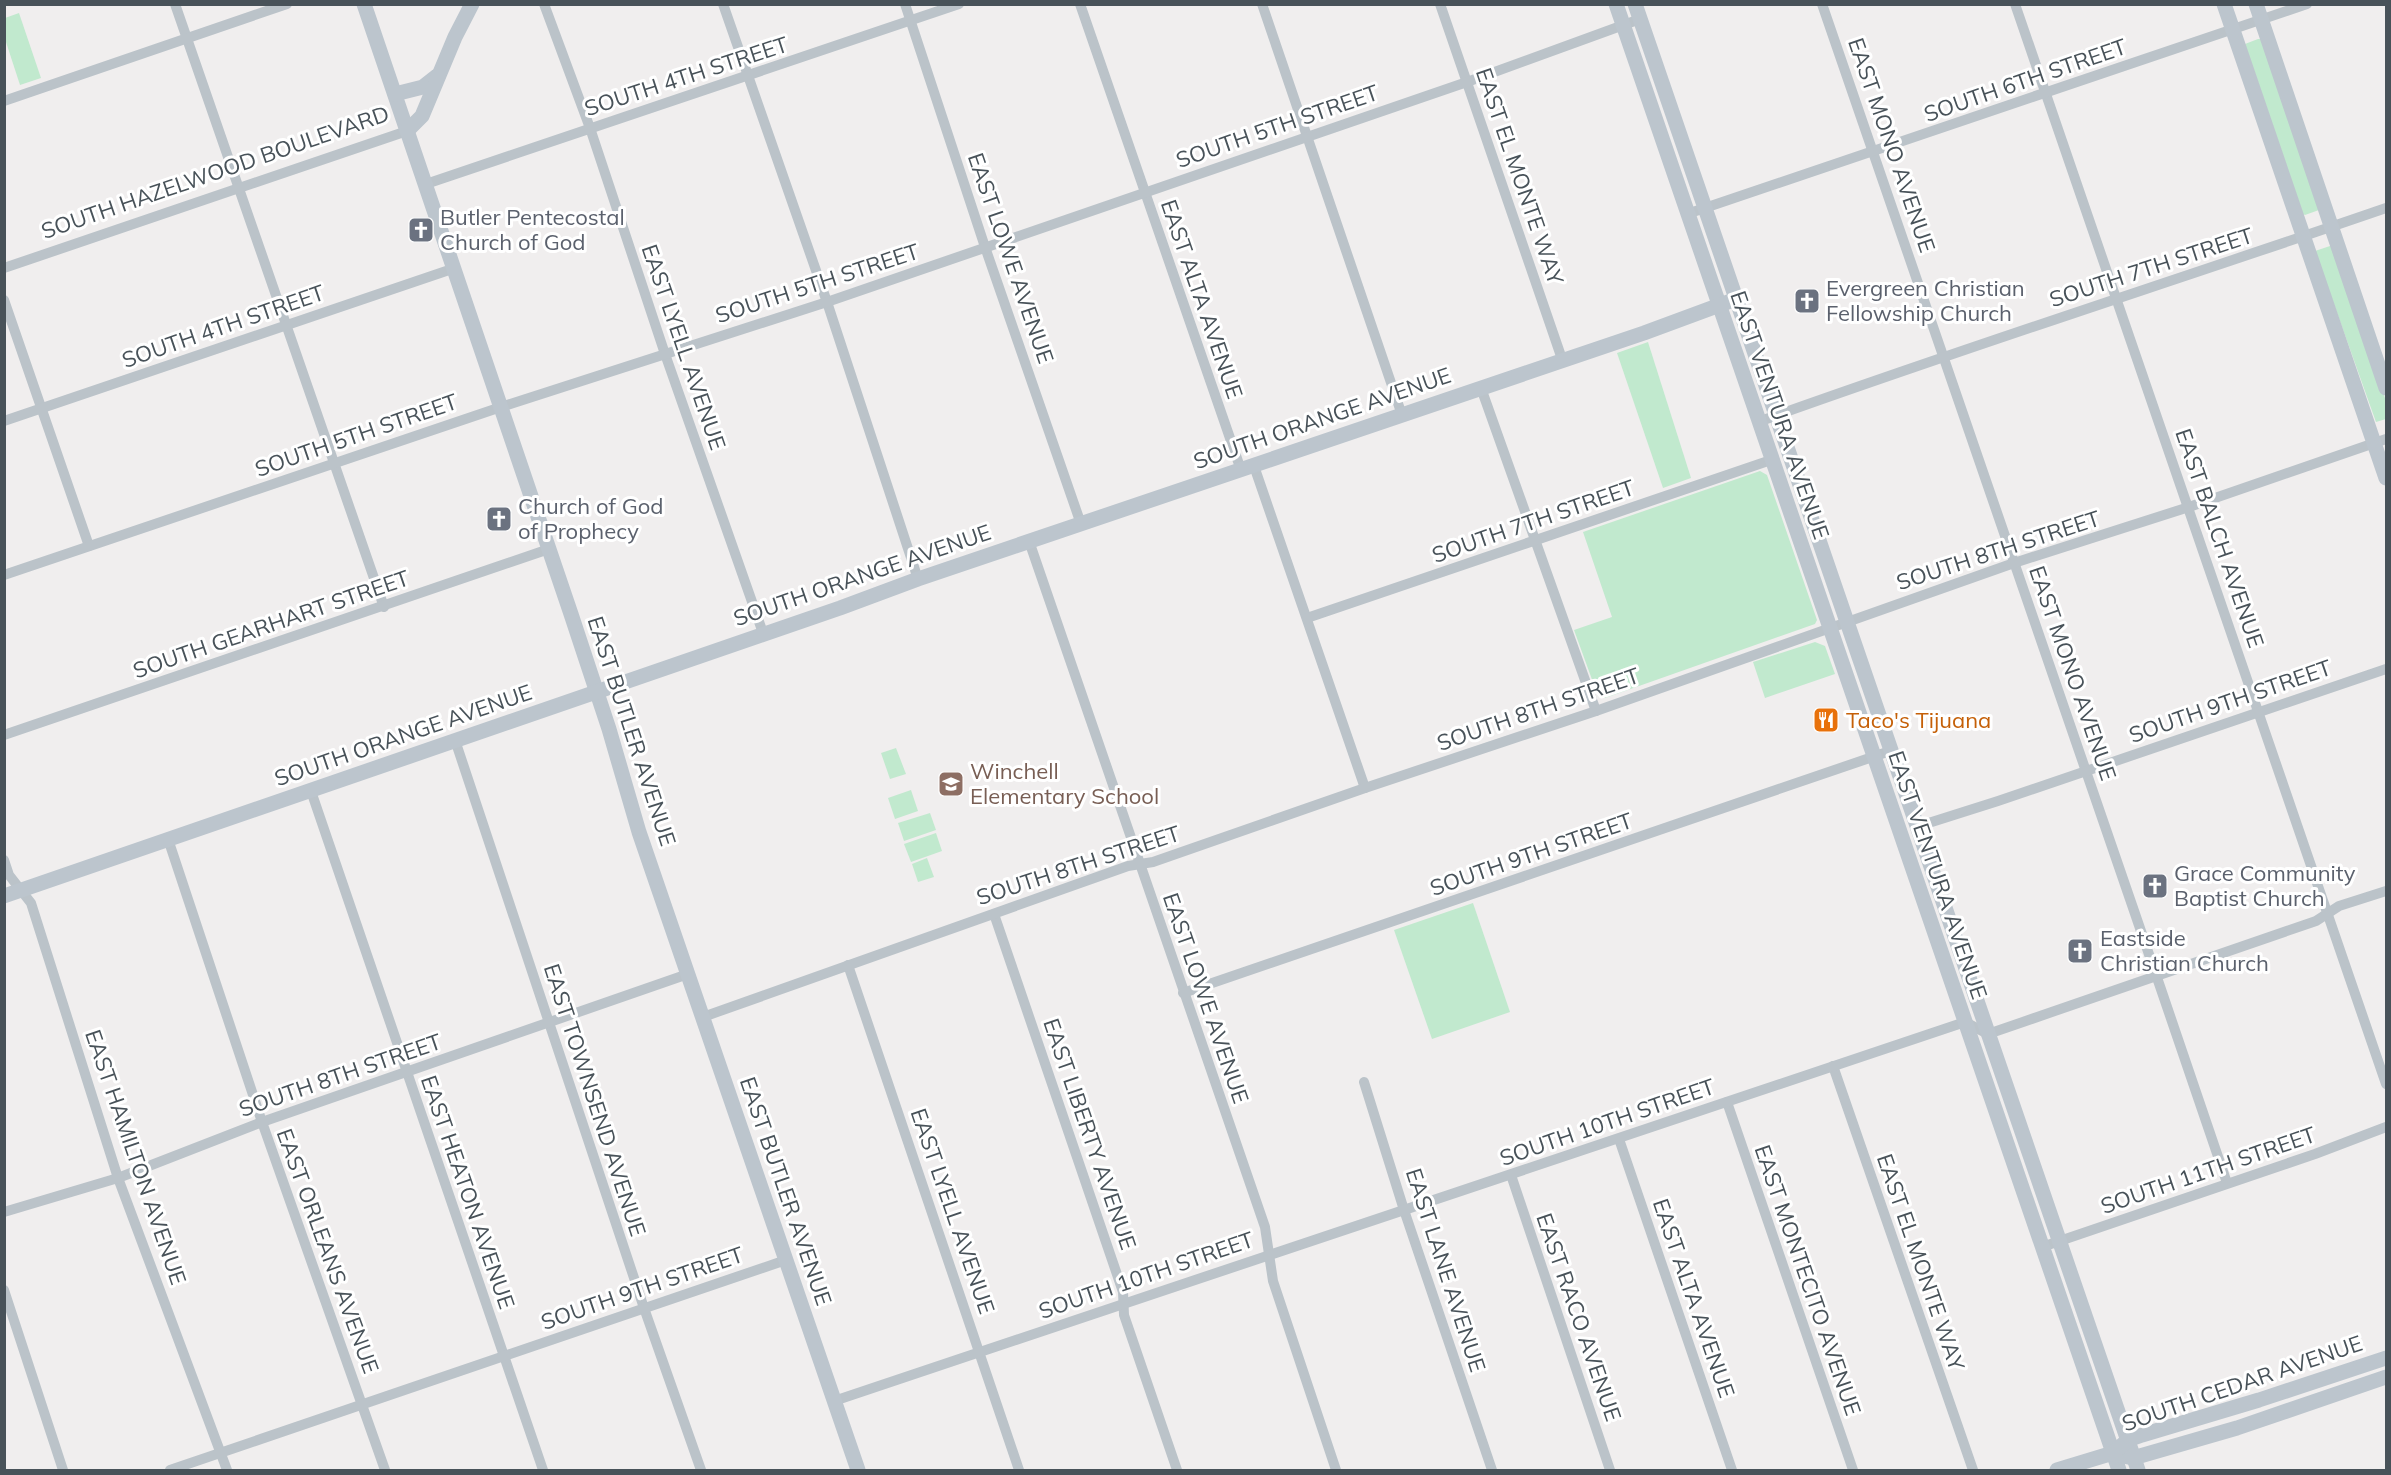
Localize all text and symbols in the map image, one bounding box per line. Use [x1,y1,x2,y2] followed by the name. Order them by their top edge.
[581,30,791,122] street label: SOUTH 4TH STREET
[1920,32,2130,128] street label: SOUTH 6TH STREET
[1842,34,1942,256] street label: EAST MONO AVENUE
[1470,64,1570,289] street label: EAST EL MONTE WAY
[1172,78,1382,174] street label: SOUTH 5TH STREET
[37,99,393,245] street label: SOUTH HAZELWOOD BOULEVARD
[962,149,1060,367] street label: EAST LOWE AVENUE
[1155,196,1249,402] street label: EAST ALTA AVENUE
[440,203,625,256] place label: Butler Pentecostal Church of God
[406,215,436,245] church icon: Butler Pentecostal Church of God
[2046,221,2256,313] street label: SOUTH 7TH STREET
[712,237,922,329] street label: SOUTH 5TH STREET
[636,241,732,453] street label: EAST LYELL AVENUE
[1826,274,2025,327] place label: Evergreen Christian Fellowship Church
[118,278,328,374] street label: SOUTH 4TH STREET
[1792,286,1822,316] church icon: Evergreen Christian Fellowship Church
[1724,287,1836,543] street label: EAST VENTURA AVENUE
[1189,361,1455,475] street label: SOUTH ORANGE AVENUE
[251,387,461,483] street label: SOUTH 5TH STREET
[2169,425,2271,651] street label: EAST BALCH AVENUE
[1428,473,1638,569] street label: SOUTH 7TH STREET
[518,492,663,545] place label: Church of God of Prophecy
[484,504,514,534] church icon: Church of God of Prophecy
[1893,504,2103,596] street label: SOUTH 8TH STREET
[729,518,995,632] street label: SOUTH ORANGE AVENUE
[2023,562,2123,784] street label: EAST MONO AVENUE
[129,563,413,685] street label: SOUTH GEARHART STREET
[582,613,682,849] street label: EAST BUTLER AVENUE
[2125,653,2335,749] street label: SOUTH 9TH STREET
[1433,661,1643,757] street label: SOUTH 8TH STREET
[270,678,536,792] street label: SOUTH ORANGE AVENUE
[1811,705,1841,735] restaurant icon: Taco's Tijuana
[1846,706,1991,734] place label: Taco's Tijuana
[1882,747,1994,1003] street label: EAST VENTURA AVENUE
[970,757,1159,810] place label: Winchell Elementary School
[936,769,966,799] school or university icon: Winchell Elementary School
[1426,806,1636,902] street label: SOUTH 9TH STREET
[973,819,1183,911] street label: SOUTH 8TH STREET
[2174,859,2356,912] place label: Grace Community Baptist Church
[2140,871,2170,901] church icon: Grace Community Baptist Church
[1157,889,1255,1107] street label: EAST LOWE AVENUE
[2100,924,2269,977] place label: Eastside Christian Church
[2065,936,2095,966] church icon: Eastside Christian Church
[538,960,652,1240] street label: EAST TOWNSEND AVENUE
[1037,1015,1143,1253] street label: EAST LIBERTY AVENUE
[79,1026,193,1288] street label: EAST HAMILTON AVENUE
[235,1027,445,1123] street label: SOUTH 8TH STREET
[415,1072,521,1312] street label: EAST HEATON AVENUE
[1496,1072,1718,1172] street label: SOUTH 10TH STREET
[734,1073,838,1309] street label: EAST BUTLER AVENUE
[905,1105,1001,1317] street label: EAST LYELL AVENUE
[2097,1120,2319,1220] street label: SOUTH 11TH STREET
[271,1125,385,1377] street label: EAST ORLEANS AVENUE
[1749,1141,1867,1419] street label: EAST MONTECITO AVENUE
[1871,1150,1971,1375] street label: EAST EL MONTE WAY
[1400,1165,1492,1375] street label: EAST LANE AVENUE
[1647,1195,1741,1401] street label: EAST ALTA AVENUE
[1530,1209,1628,1425] street label: EAST RACO AVENUE
[1035,1225,1257,1325] street label: SOUTH 10TH STREET
[537,1240,747,1336] street label: SOUTH 9TH STREET
[2118,1329,2366,1437] street label: SOUTH CEDAR AVENUE

